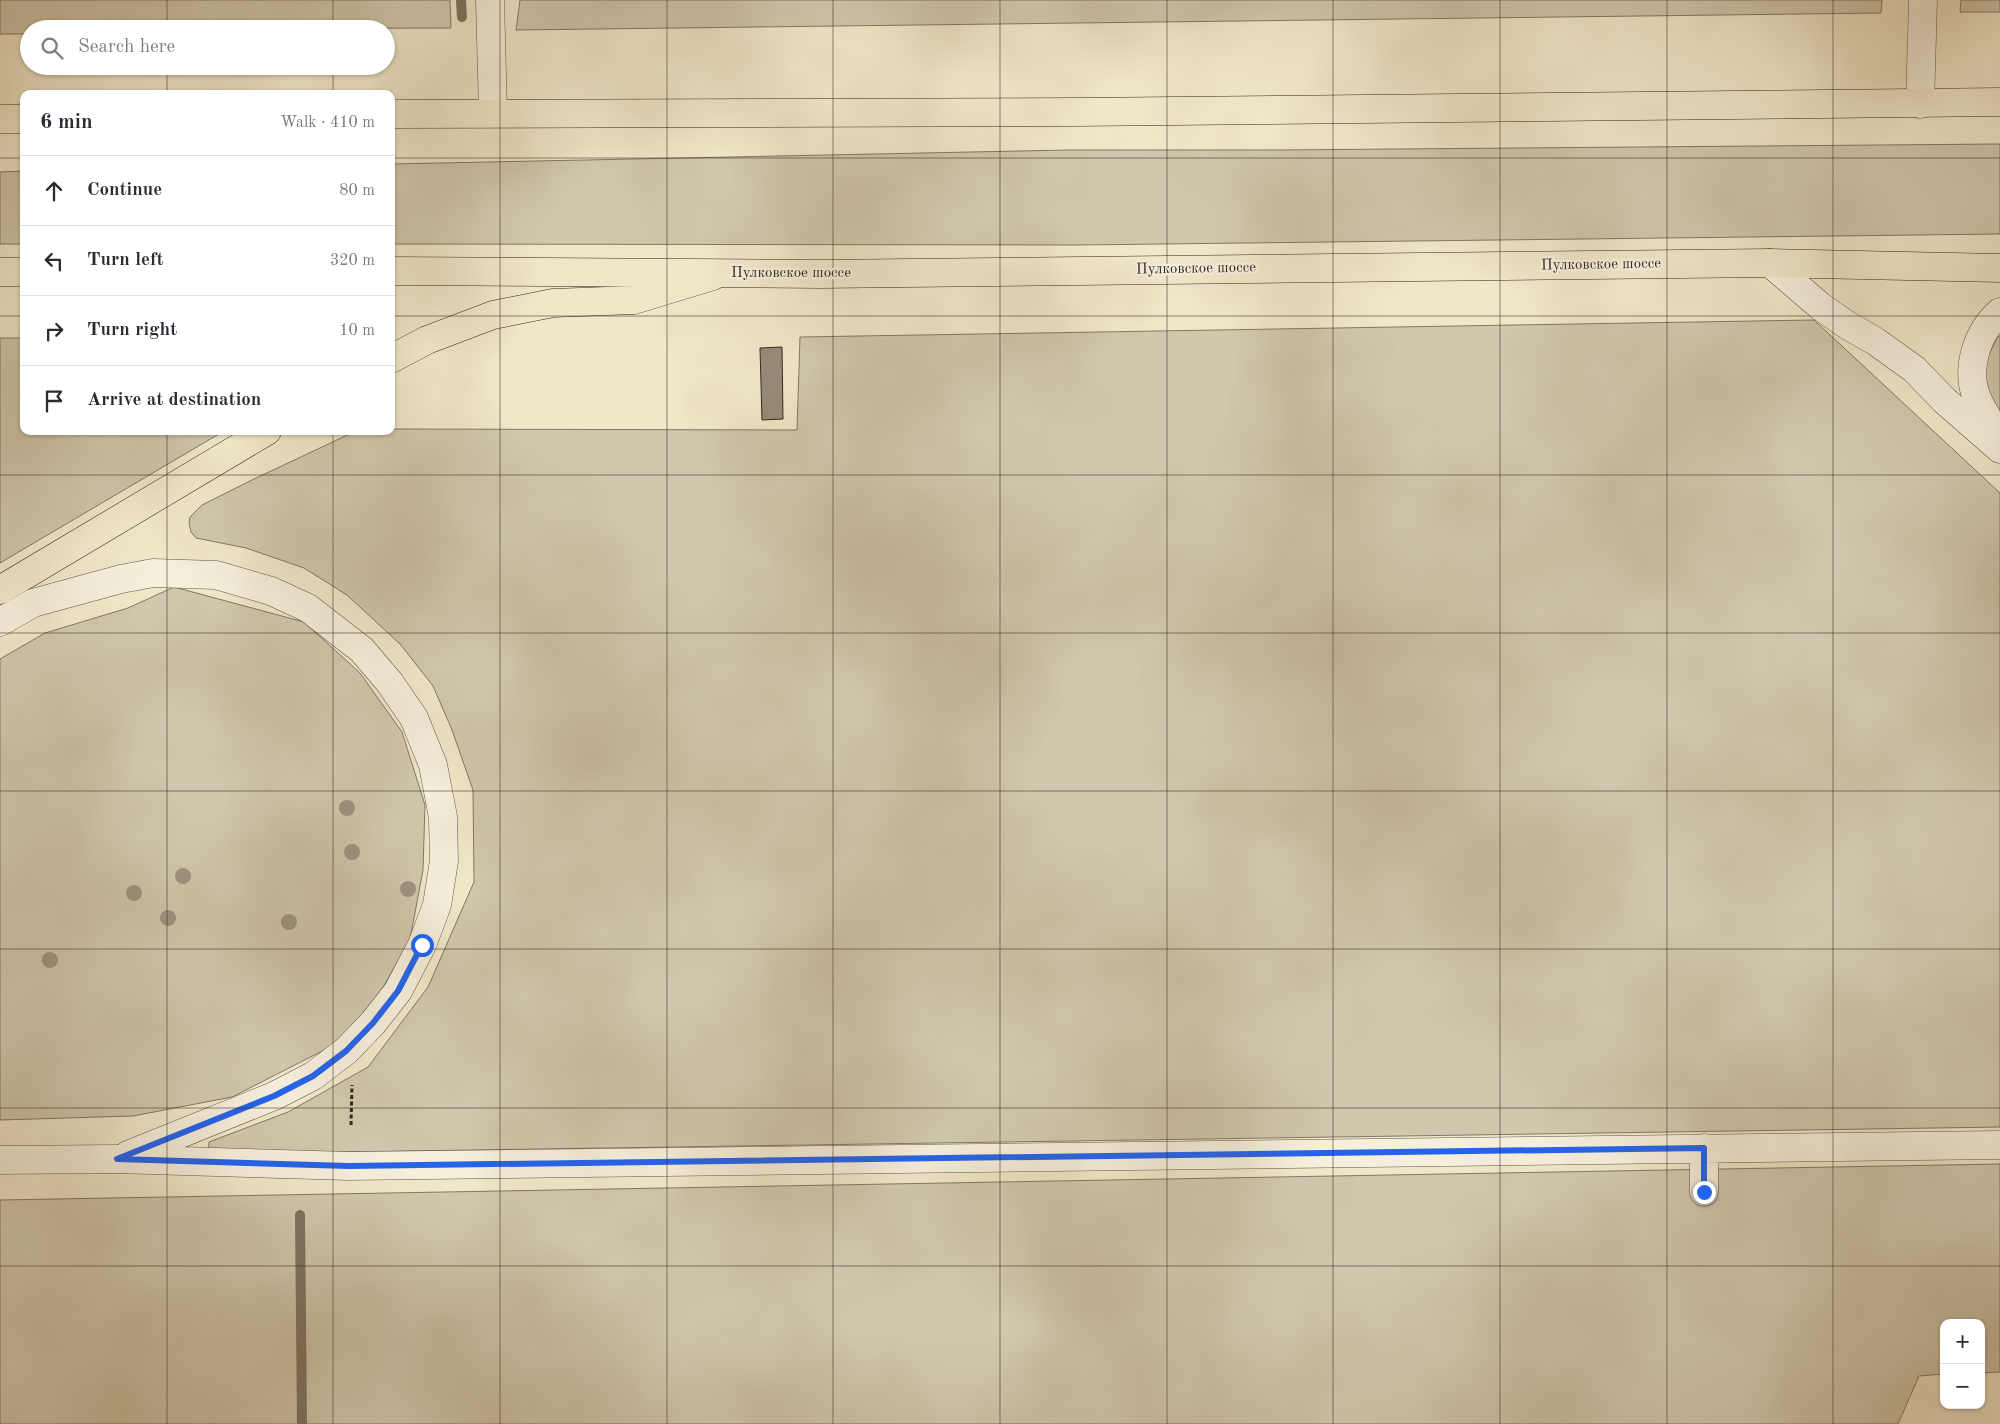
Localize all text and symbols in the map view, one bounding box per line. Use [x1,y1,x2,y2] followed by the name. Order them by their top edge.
[20,20,395,75] search box
[38,34,66,62] icon: search
[78,38,175,57] text: Search here
[40,112,93,133] text: 6 min
[280,115,375,131] text: Walk · 410 m
[40,177,68,205] icon: ahead
[87,181,162,200] text: Continue
[339,183,375,199] text: 80 m
[40,247,68,275] icon: left
[87,251,164,270] text: Turn left
[330,253,375,269] text: 320 m
[1541,256,1661,274] street label: Пулковское шоссе
[1136,260,1256,278] street label: Пулковское шоссе
[731,266,851,281] street label: Пулковское шоссе
[40,317,68,345] icon: right
[87,321,177,340] text: Turn right
[339,323,375,339] text: 10 m
[40,387,68,415] icon: arrive
[87,391,261,410] text: Arrive at destination
[411,934,434,957] route start
[1693,1181,1716,1204] route end
[1940,1319,1985,1409] map controls
[1940,1319,1985,1364] button: +
[1940,1364,1985,1409] button: −

